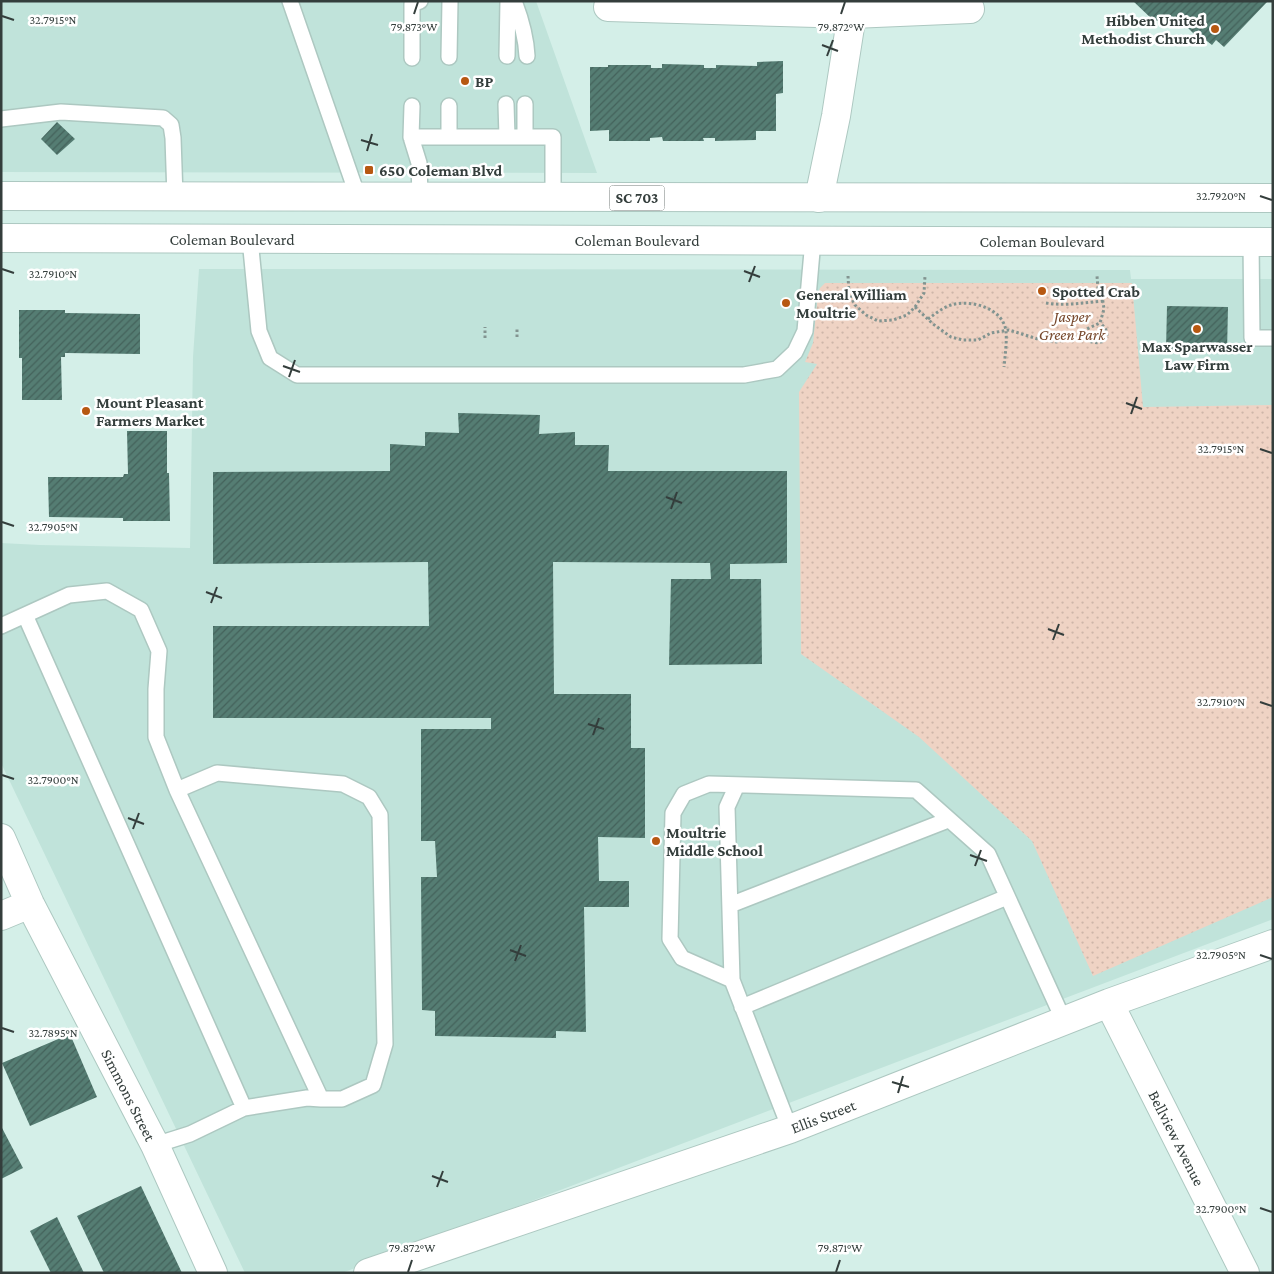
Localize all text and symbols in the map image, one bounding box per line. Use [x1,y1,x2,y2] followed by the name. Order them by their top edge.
[1081,12,1205,47] place label: Hibben United Methodist Church
[29,13,77,27] text: 32.7915°N
[391,20,437,34] text: 79.873°W
[818,20,864,34] text: 79.872°W
[1209,23,1221,35] marker: Hibben United Methodist Church
[475,73,493,90] place label: BP
[459,75,471,87] marker: BP
[379,162,502,179] place label: 650 Coleman Blvd
[363,164,375,176] marker: 650 Coleman Blvd
[610,186,664,210] road number: SC 703
[1196,189,1246,203] text: 32.7920°N
[169,231,295,248] street label: Coleman Boulevard
[574,232,700,249] street label: Coleman Boulevard
[979,233,1105,250] street label: Coleman Boulevard
[29,267,77,281] text: 32.7910°N
[1052,283,1140,300] place label: Spotted Crab
[1036,285,1048,297] marker: Spotted Crab
[796,286,907,321] place label: General William Moultrie
[780,297,792,309] marker: General William Moultrie
[1039,308,1106,343] park label: Jasper Green Park
[1191,323,1203,335] marker: Max Sparwasser Law Firm
[1141,338,1253,373] place label: Max Sparwasser Law Firm
[96,394,205,429] place label: Mount Pleasant Farmers Market
[80,405,92,417] marker: Mount Pleasant Farmers Market
[1197,442,1245,456] text: 32.7915°N
[28,520,78,534] text: 32.7905°N
[1197,695,1245,709] text: 32.7910°N
[27,773,79,787] text: 32.7900°N
[666,824,763,859] place label: Moultrie Middle School
[650,835,662,847] marker: Moultrie Middle School
[1196,948,1246,962] text: 32.7905°N
[28,1026,78,1040] text: 32.7895°N
[98,1047,159,1145] street label: Simmons Street
[1145,1088,1208,1189] street label: Bellview Avenue
[788,1096,859,1137] street label: Ellis Street
[1195,1202,1247,1216] text: 32.7900°N
[389,1241,435,1255] text: 79.872°W
[818,1241,862,1255] text: 79.871°W

